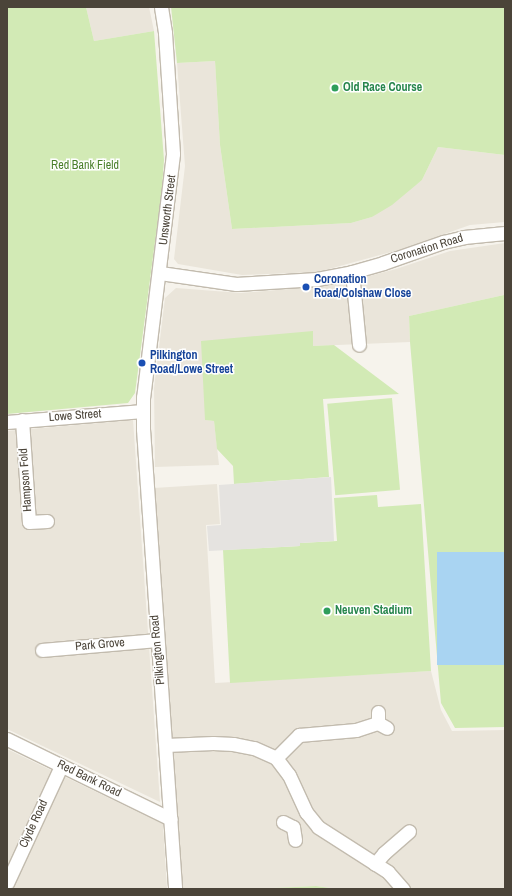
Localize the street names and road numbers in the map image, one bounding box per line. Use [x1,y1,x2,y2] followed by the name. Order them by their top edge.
[157,174,179,246] street label: Unsworth Street
[389,231,465,267] street label: Coronation Road
[48,407,102,425] street label: Lowe Street
[17,448,35,512] street label: Hampson Fold
[148,614,168,686] street label: Pilkington Road
[75,636,125,654] street label: Park Grove
[55,757,123,801] street label: Red Bank Road
[17,798,51,850] street label: Clyde Road

